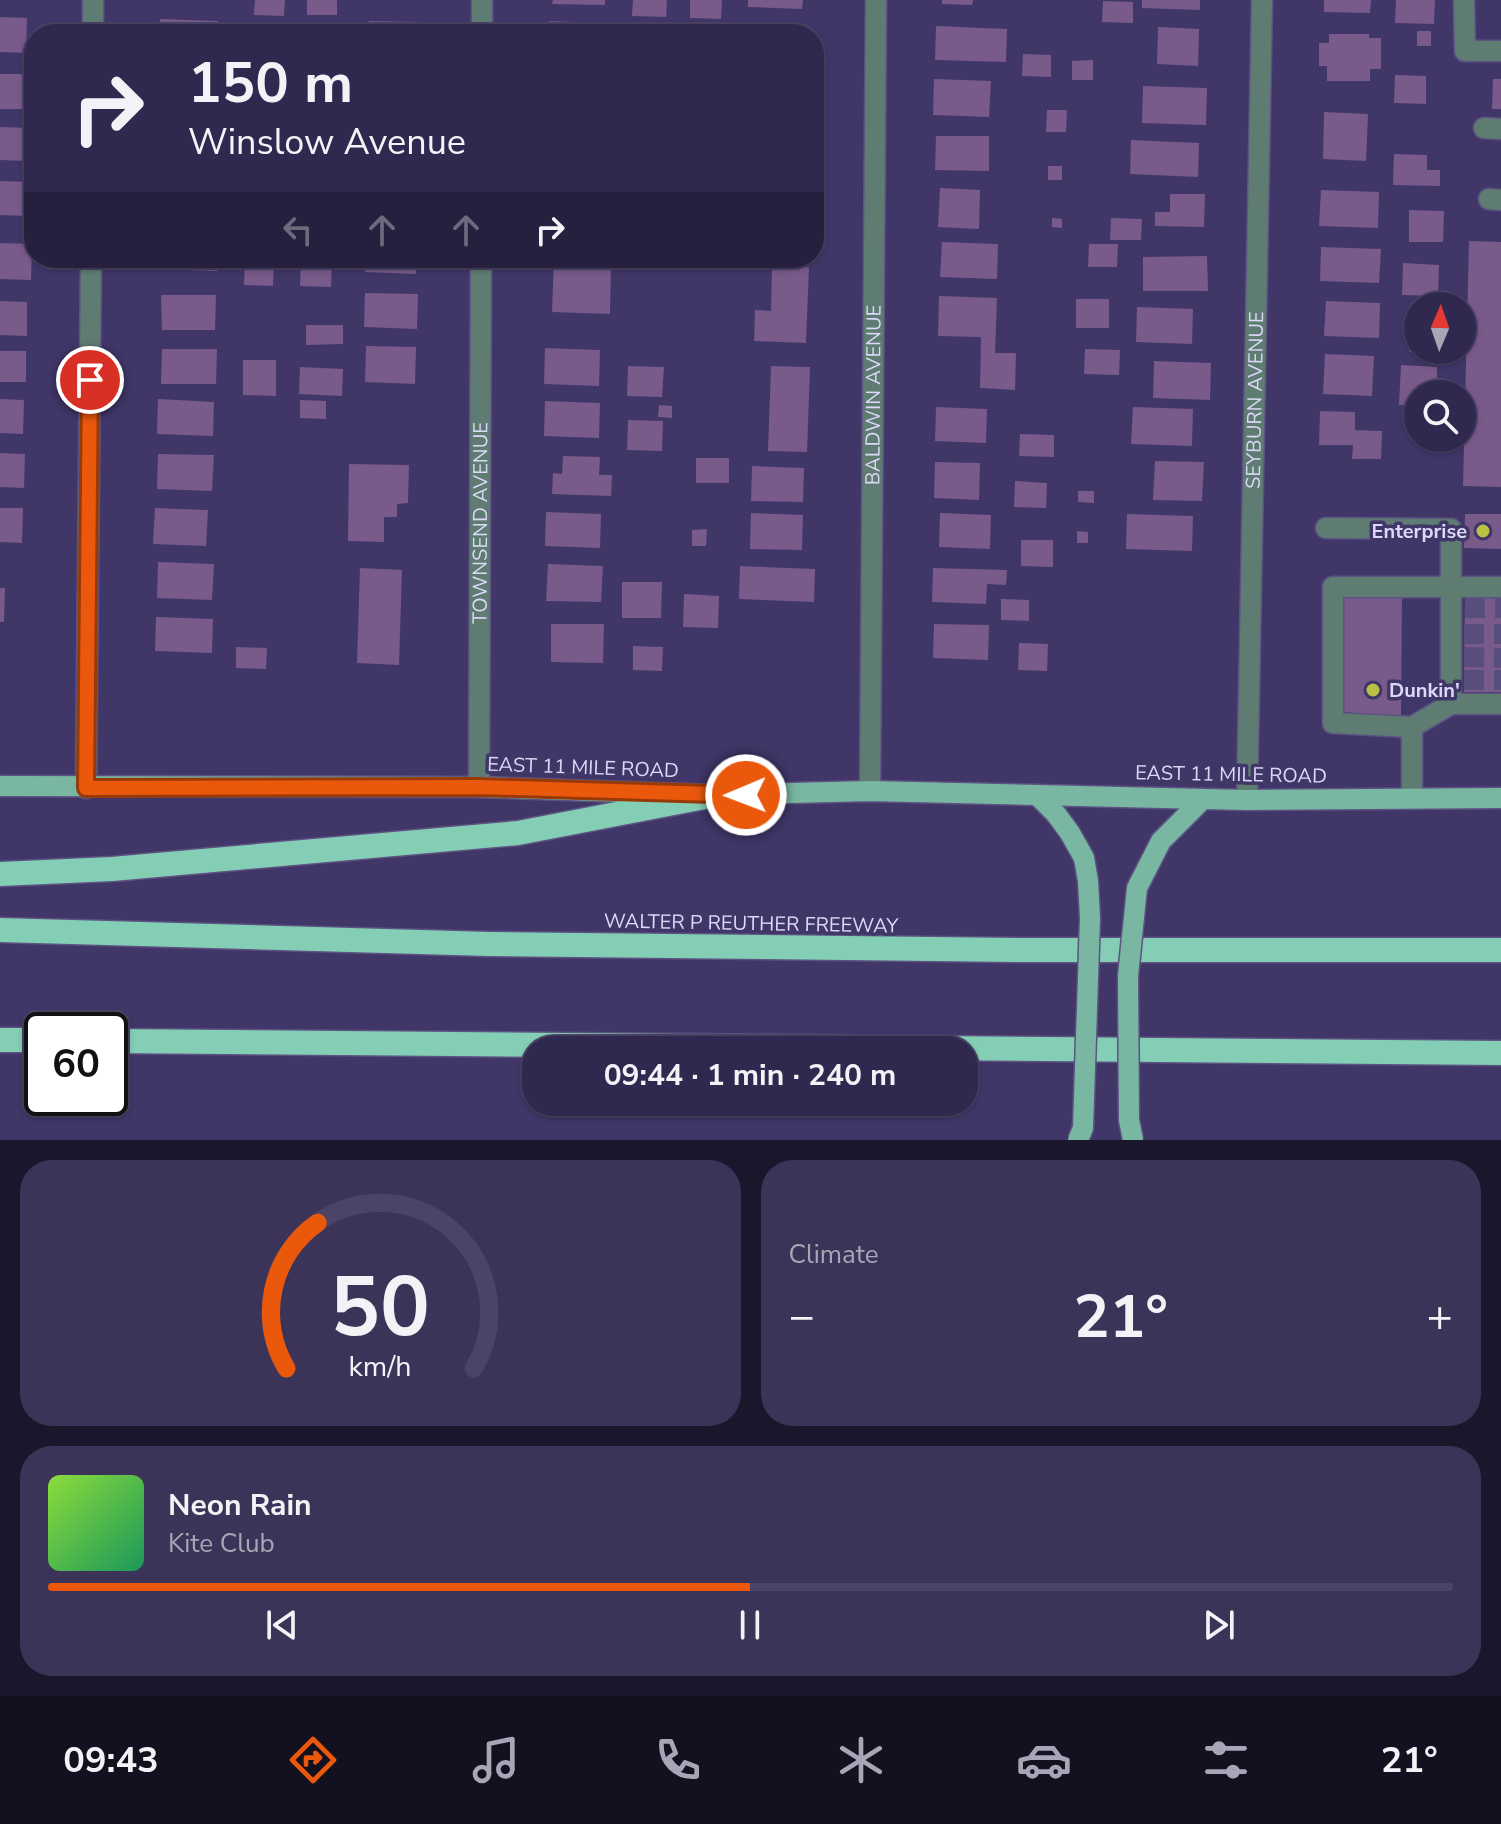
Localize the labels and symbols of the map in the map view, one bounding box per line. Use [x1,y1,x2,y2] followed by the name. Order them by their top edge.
[1404,292,1476,364] north arrow
[859,305,888,485] street label: BALDWIN AVENUE
[1240,311,1270,489] street label: SEYBURN AVENUE
[56,346,124,414] pin
[467,422,494,624] street label: TOWNSEND AVENUE
[1372,518,1467,545] place label: Enterprise
[1474,522,1492,540] marker: Enterprise
[1389,677,1460,704] place label: Dunkin'
[1364,681,1382,699] marker: Dunkin'
[487,751,679,784] street label: EAST 11 MILE ROAD
[704,753,788,837] position arrow
[1135,759,1327,790] street label: EAST 11 MILE ROAD
[604,907,900,940] street label: WALTER P REUTHER FREEWAY
[24,1012,128,1116] speed limit sign: 60

